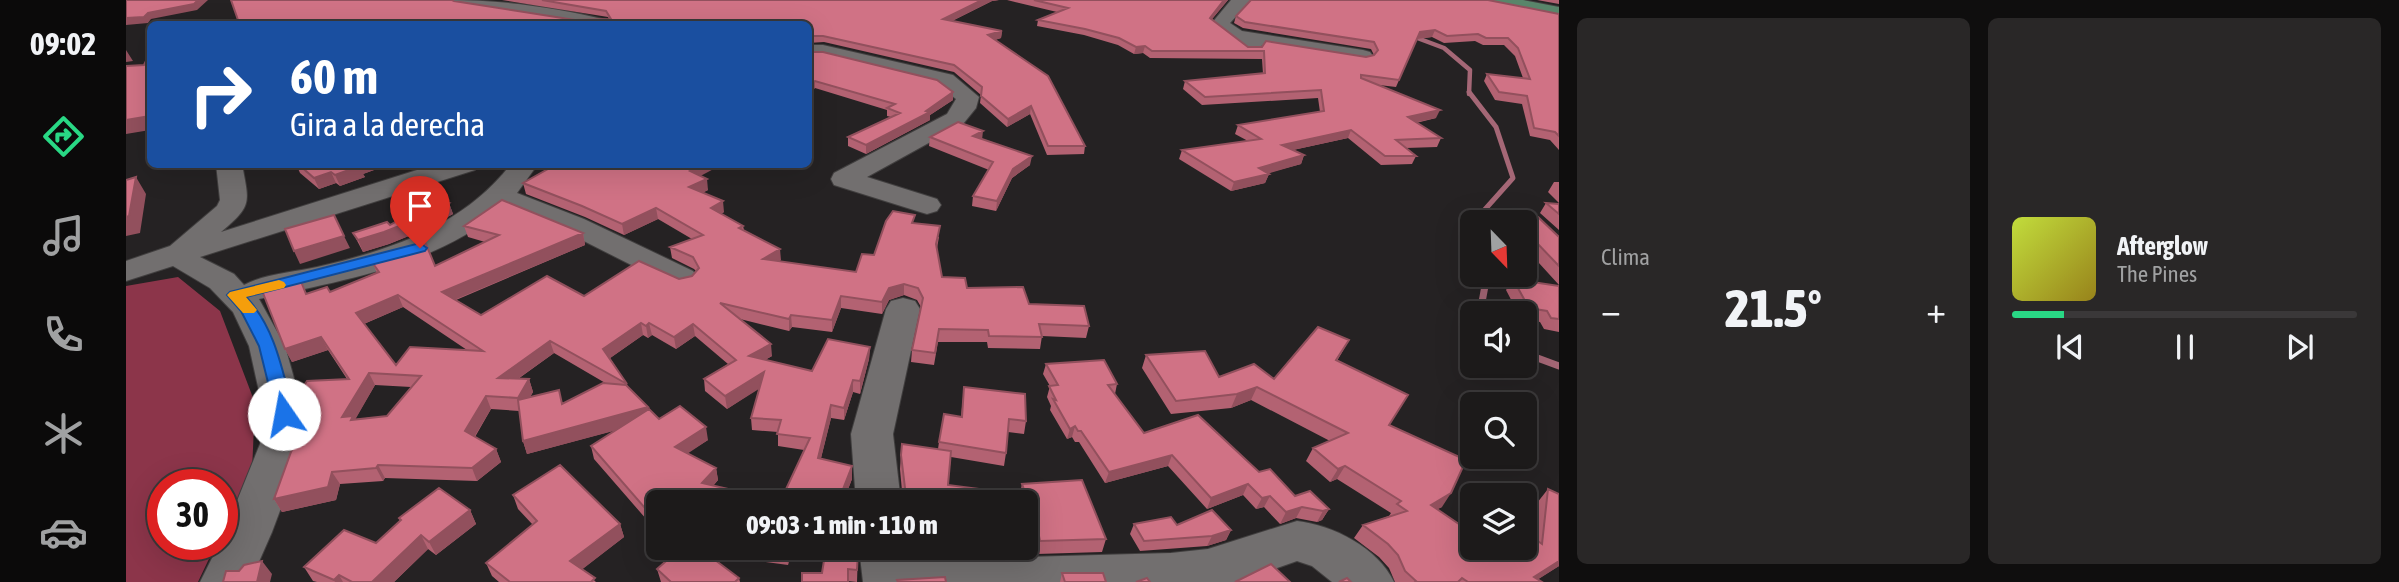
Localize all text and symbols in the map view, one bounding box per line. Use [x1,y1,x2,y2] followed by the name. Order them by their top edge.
[30,25,96,62] text: 09:02
[290,48,378,104] text: 60 m
[175,49,266,140] icon: right
[290,106,485,143] text: Gira a la derecha
[39,112,88,161] icon: directions
[390,176,450,248] pin
[401,187,439,225] icon: arrive
[1460,210,1536,287] north arrow
[1460,210,1537,560] map controls
[39,211,88,260] icon: music
[2117,231,2208,261] text: Afterglow
[1601,244,1650,270] text: Clima
[2117,261,2197,287] text: The Pines
[1725,278,1822,338] text: 21.5°
[1601,288,1621,331] text: −
[1926,288,1946,331] text: +
[1460,301,1537,378] button: sound
[39,310,88,359] icon: phone
[2051,328,2089,366] icon: previous
[2166,328,2204,366] icon: pause
[2281,328,2319,366] icon: next
[247,377,321,451] position arrow
[1460,392,1537,469] button: search
[39,409,88,458] icon: climate
[147,469,238,560] speed limit sign: 30
[1460,483,1537,560] button: layers
[39,508,88,557] icon: car
[746,510,938,540] text: 09:03 · 1 min · 110 m

